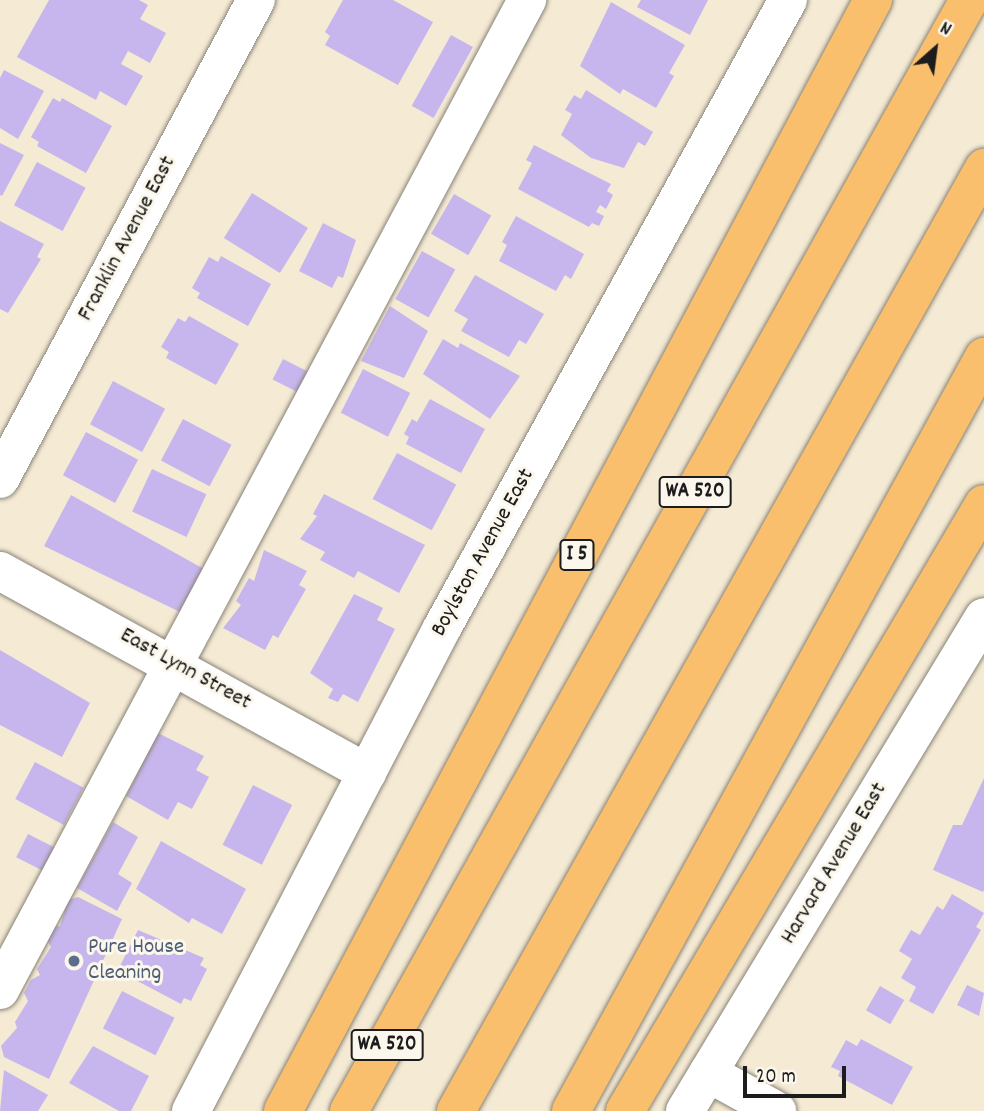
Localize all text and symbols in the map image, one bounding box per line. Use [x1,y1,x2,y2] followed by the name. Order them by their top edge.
[900,14,970,84] north arrow
[935,16,956,44] text: N
[73,152,183,326] street label: Franklin Avenue East
[426,464,542,642] street label: Boylston Avenue East
[658,475,732,510] road number: WA 520
[558,538,596,572] road number: I 5
[115,623,255,717] street label: East Lynn Street
[776,778,894,950] street label: Harvard Avenue East
[88,934,184,988] place label: Pure House Cleaning
[66,953,82,969] marker: Pure House Cleaning
[350,1028,424,1062] road number: WA 520
[746,1052,849,1096] scale bar
[756,1063,796,1093] text: 20 m

